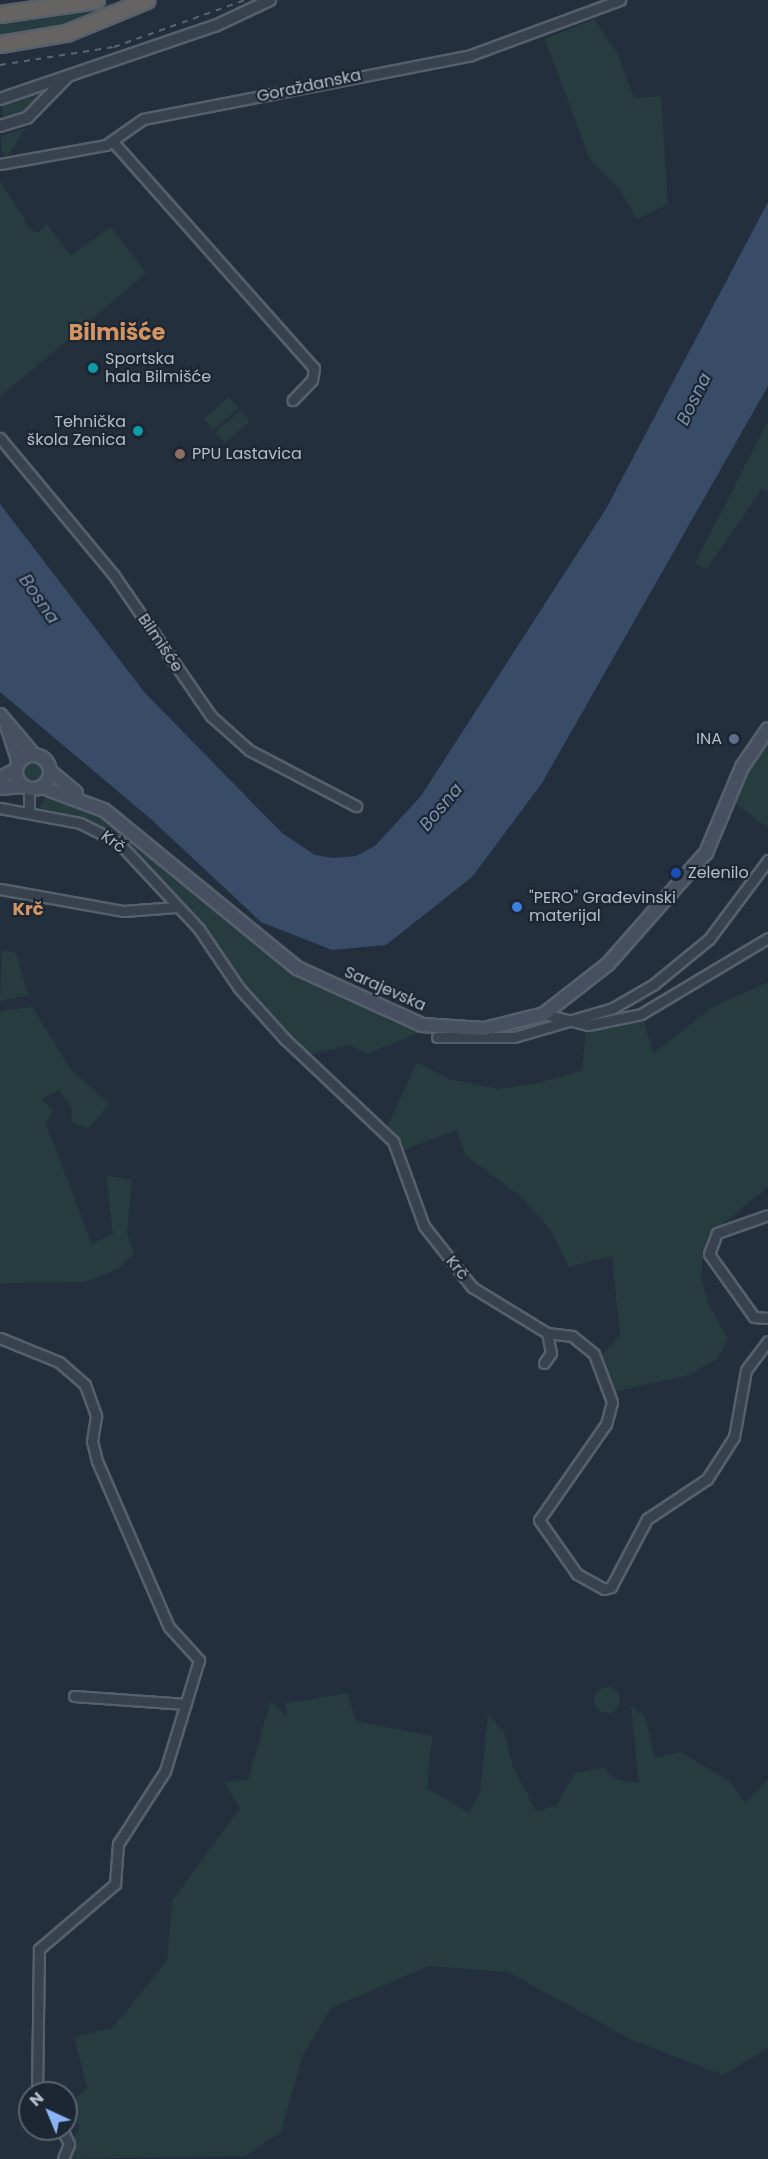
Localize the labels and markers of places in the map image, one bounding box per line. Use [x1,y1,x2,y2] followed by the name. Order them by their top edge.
[105,349,211,387] place label: Sportska hala Bilmišće
[86,361,100,375] marker: Sportska hala Bilmišće
[27,412,126,450] place label: Tehnička škola Zenica
[131,424,145,438] marker: Tehnička škola Zenica
[192,444,302,464] place label: PPU Lastavica
[173,447,187,461] marker: PPU Lastavica
[696,729,722,749] place label: INA
[727,732,741,746] marker: INA
[688,863,749,883] place label: Zelenilo
[669,866,683,880] marker: Zelenilo
[529,888,676,926] place label: "PERO" Građevinski materijal
[510,900,524,914] marker: "PERO" Građevinski materijal

